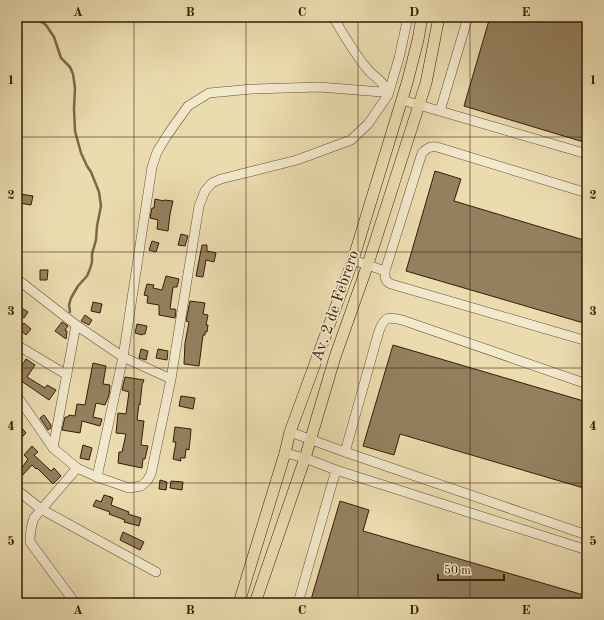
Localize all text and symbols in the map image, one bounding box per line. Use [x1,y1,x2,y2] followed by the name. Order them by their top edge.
[73,6,83,19] text: A
[185,6,195,19] text: B
[298,6,306,19] text: C
[409,6,419,19] text: D
[522,6,531,19] text: E
[7,74,15,87] text: 1
[589,74,597,87] text: 1
[7,189,15,202] text: 2
[589,189,597,202] text: 2
[310,248,363,364] street label: Av. 2 de Febrero
[7,305,15,318] text: 3
[589,305,597,318] text: 3
[7,420,15,433] text: 4
[589,420,597,433] text: 4
[7,535,15,548] text: 5
[589,535,597,548] text: 5
[438,556,504,582] scale bar
[444,564,471,577] text: 50 m
[73,604,83,617] text: A
[185,604,195,617] text: B
[298,604,306,617] text: C
[409,604,419,617] text: D
[522,604,531,617] text: E

